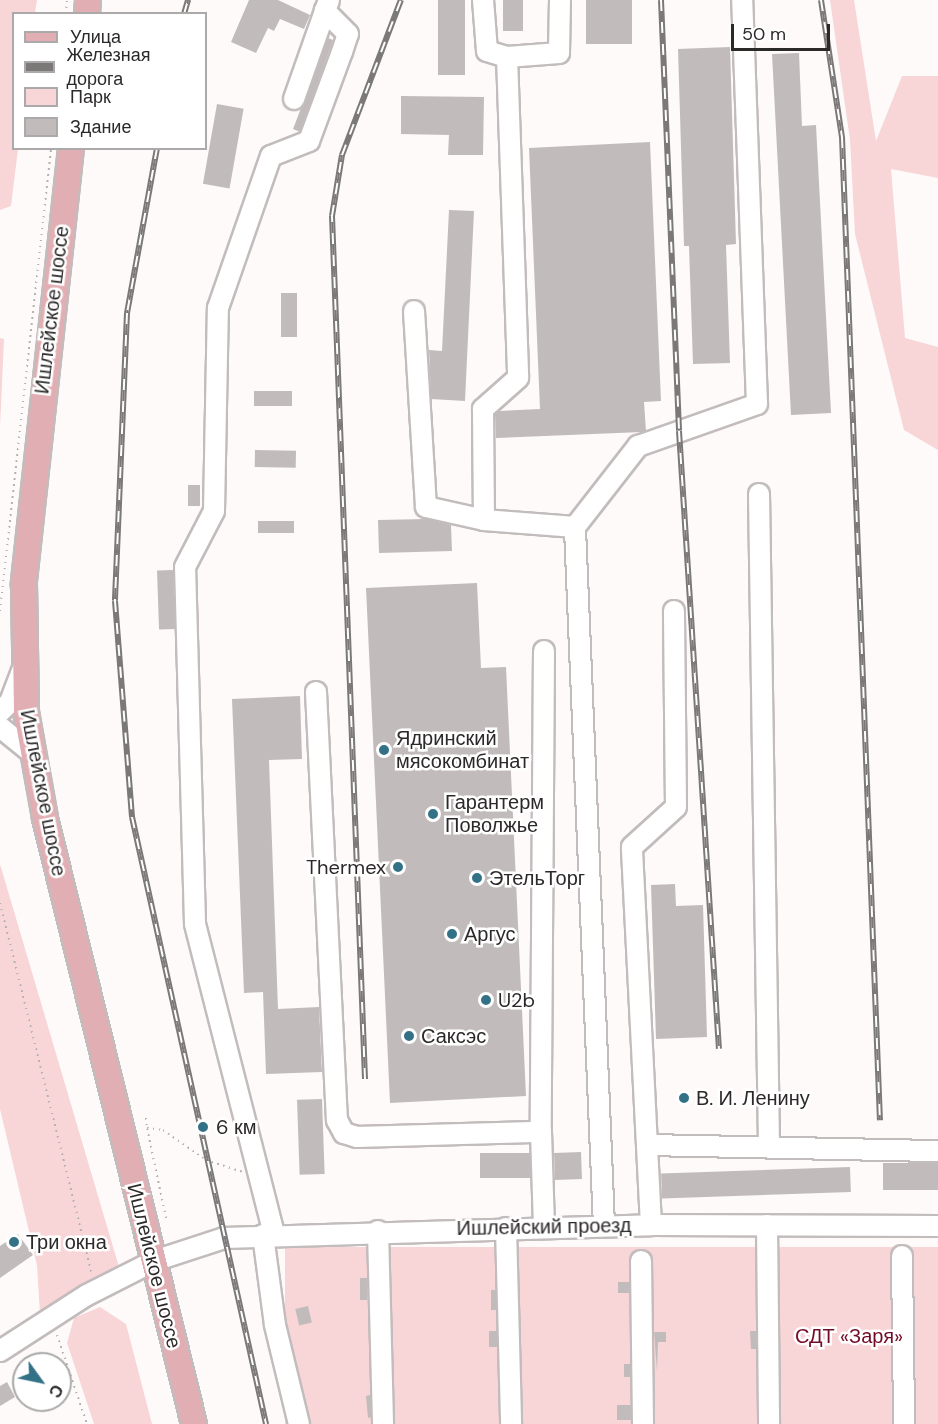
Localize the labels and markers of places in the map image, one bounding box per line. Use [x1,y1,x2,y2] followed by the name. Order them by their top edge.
[396,726,529,773] place label: Ядринский мясокомбинат
[377,743,391,757] marker: Ядринский мясокомбинат
[445,790,544,837] place label: Гарантерм Поволжье
[426,807,440,821] marker: Гарантерм Поволжье
[306,855,386,879] place label: Thermex
[391,860,405,874] marker: Thermex
[489,866,585,890] place label: ЭтельТорг
[470,871,484,885] marker: ЭтельТорг
[464,922,516,946] place label: Аргус
[445,927,459,941] marker: Аргус
[498,988,535,1012] place label: U2b
[479,993,493,1007] marker: U2b
[421,1024,486,1048] place label: Саксэс
[402,1029,416,1043] marker: Саксэс
[696,1086,810,1110] place label: В. И. Ленину
[677,1091,691,1105] marker: В. И. Ленину
[216,1115,256,1139] place label: 6 км
[194,1118,212,1136] marker: 6 км
[26,1230,107,1254] place label: Три окна
[7,1235,21,1249] marker: Три окна

